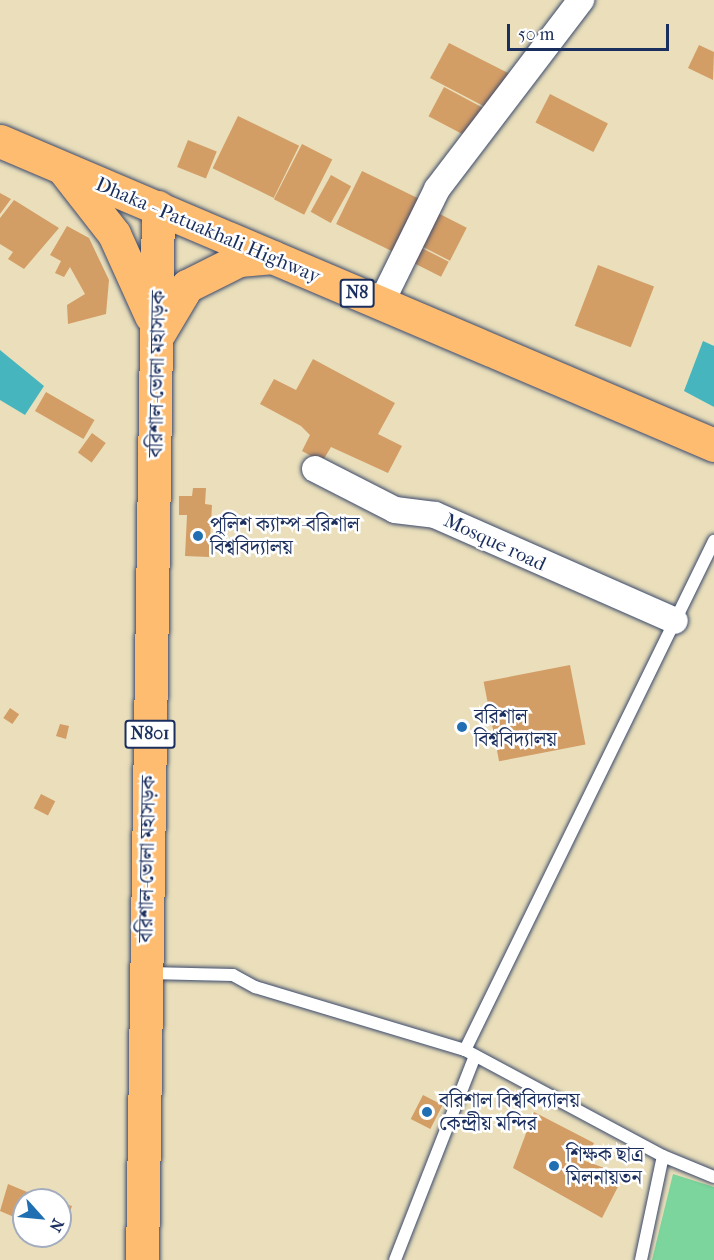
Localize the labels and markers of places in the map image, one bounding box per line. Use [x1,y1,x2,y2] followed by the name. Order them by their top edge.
[210,512,360,559] place label: পুলিশ ক্যাম্প-বরিশাল বিশ্ববিদ্যালয়
[191,529,205,543] marker: পুলিশ ক্যাম্প-বরিশাল বিশ্ববিদ্যালয়
[474,704,557,751] place label: বরিশাল বিশ্ববিদ্যালয়
[455,720,469,734] marker: বরিশাল বিশ্ববিদ্যালয়
[439,1088,580,1135] place label: বরিশাল বিশ্ববিদ্যালয় কেন্দ্রীয় মন্দির
[420,1105,434,1119] marker: বরিশাল বিশ্ববিদ্যালয় কেন্দ্রীয় মন্দির
[566,1142,644,1189] place label: শিক্ষক ছাত্র মিলনায়তন
[547,1159,561,1173] marker: শিক্ষক ছাত্র মিলনায়তন

